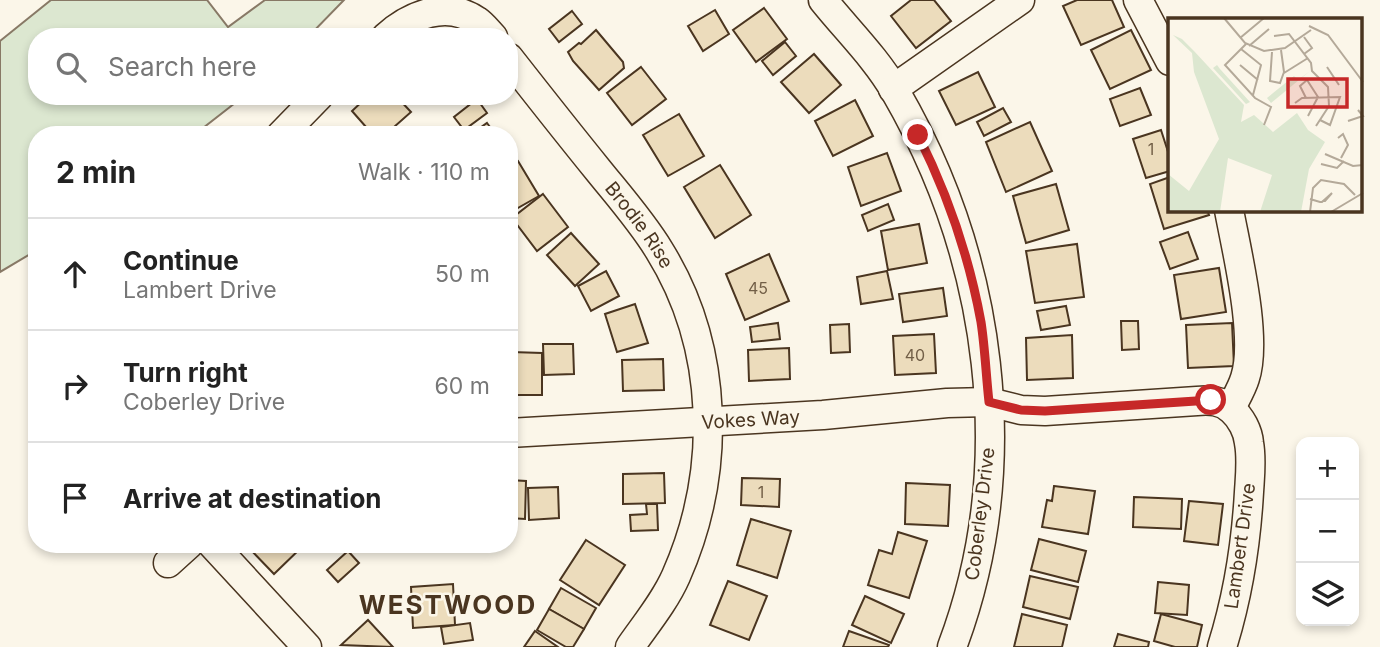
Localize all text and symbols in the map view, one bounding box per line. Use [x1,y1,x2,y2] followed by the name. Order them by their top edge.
[1168,18,1362,212] inset map
[28,28,518,105] search box
[52,48,90,86] icon: search
[108,51,257,82] text: Search here
[902,119,933,150] route end
[1148,139,1154,159] house number: 1
[56,154,136,190] text: 2 min
[358,158,490,186] text: Walk · 110 m
[601,177,679,272] street label: Brodie Rise
[123,245,239,276] text: Continue
[56,255,94,293] icon: ahead
[435,260,490,288] text: 50 m
[123,276,277,304] text: Lambert Drive
[748,278,768,298] house number: 45
[905,345,925,365] house number: 40
[123,357,248,388] text: Turn right
[56,367,94,405] icon: right
[435,372,490,400] text: 60 m
[1195,384,1226,415] route start
[123,388,285,416] text: Coberley Drive
[701,405,801,433] street label: Vokes Way
[1296,437,1359,626] map controls
[1296,437,1359,500] button: +
[960,446,1000,582] street label: Coberley Drive
[56,479,94,517] icon: arrive
[758,482,764,502] house number: 1
[1220,482,1260,610] street label: Lambert Drive
[123,483,382,514] text: Arrive at destination
[1296,500,1359,563] button: −
[1296,563,1359,626] button: layers
[359,589,537,620] district label: WESTWOOD

